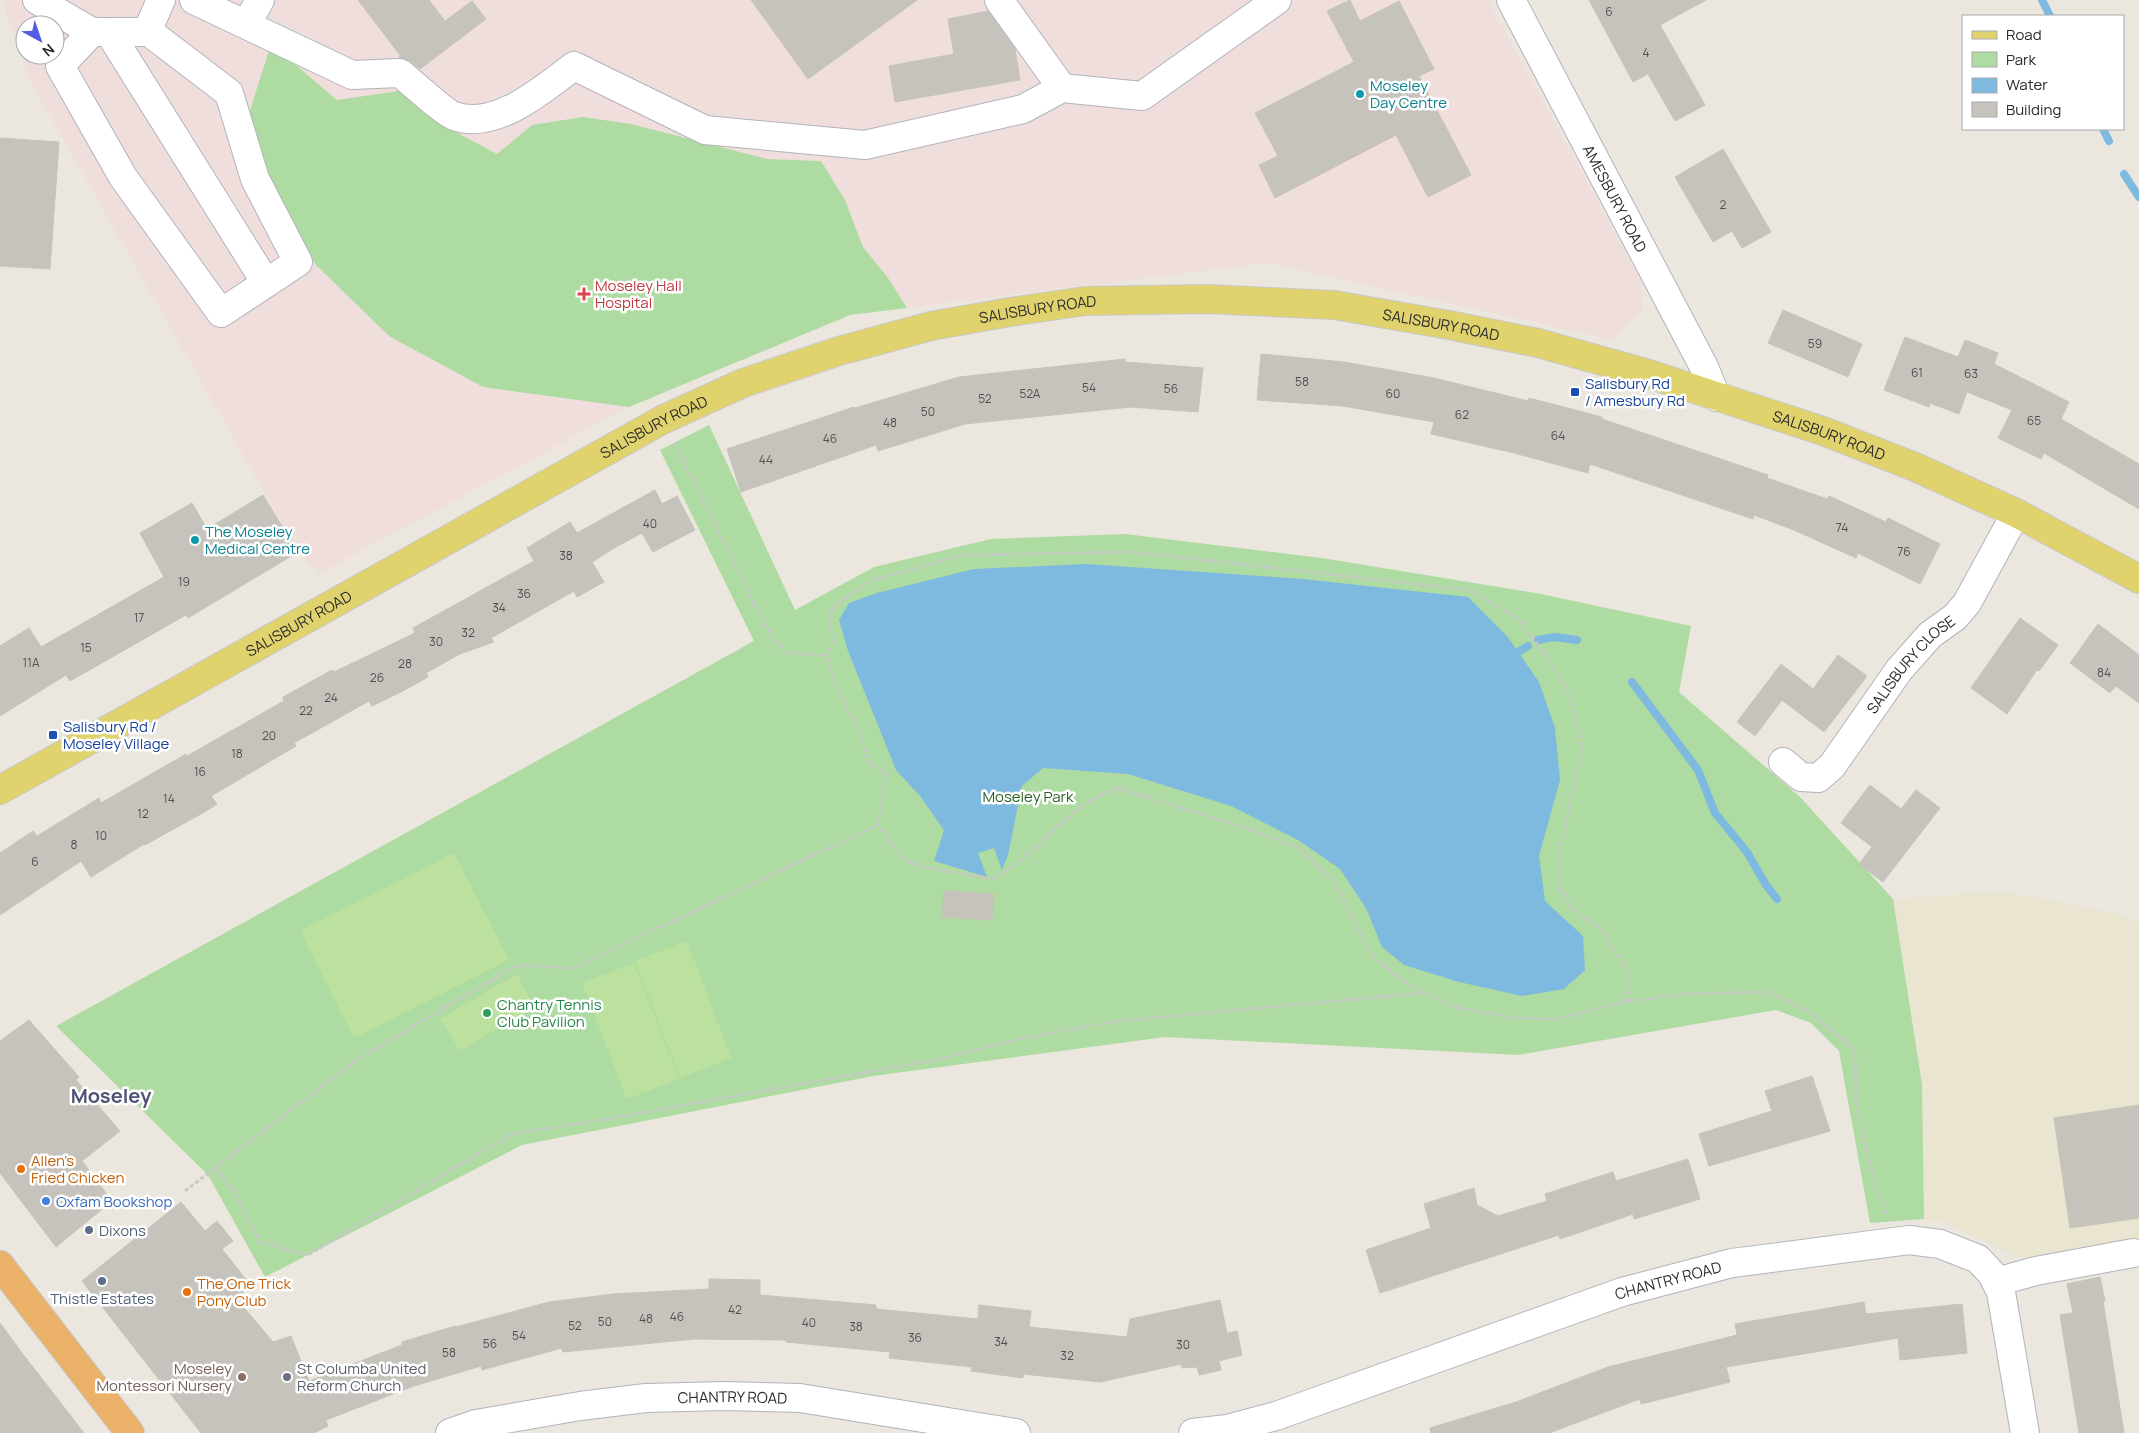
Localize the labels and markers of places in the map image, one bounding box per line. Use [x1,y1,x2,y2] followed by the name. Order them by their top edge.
[1370,75,1447,113] place label: Moseley Day Centre
[1354,88,1366,100] marker: Moseley Day Centre
[595,275,682,313] place label: Moseley Hall Hospital
[577,287,591,301] marker: Moseley Hall Hospital
[1585,373,1685,411] place label: Salisbury Rd / Amesbury Rd
[1569,386,1581,398] marker: Salisbury Rd / Amesbury Rd
[205,521,310,559] place label: The Moseley Medical Centre
[189,534,201,546] marker: The Moseley Medical Centre
[63,716,170,754] place label: Salisbury Rd / Moseley Village
[47,729,59,741] marker: Salisbury Rd / Moseley Village
[497,994,602,1032] place label: Chantry Tennis Club Pavilion
[481,1007,493,1019] marker: Chantry Tennis Club Pavilion
[31,1150,124,1188] place label: Allen's Fried Chicken
[15,1163,27,1175] marker: Allen's Fried Chicken
[56,1191,172,1212] place label: Oxfam Bookshop
[40,1195,52,1207] marker: Oxfam Bookshop
[99,1220,146,1241] place label: Dixons
[83,1224,95,1236] marker: Dixons
[197,1273,292,1311] place label: The One Trick Pony Club
[96,1275,108,1287] marker: Thistle Estates
[181,1286,193,1298] marker: The One Trick Pony Club
[50,1288,154,1309] place label: Thistle Estates
[96,1358,232,1396] place label: Moseley Montessori Nursery
[297,1358,427,1396] place label: St Columba United Reform Church
[236,1371,248,1383] marker: Moseley Montessori Nursery
[281,1371,293,1383] marker: St Columba United Reform Church

